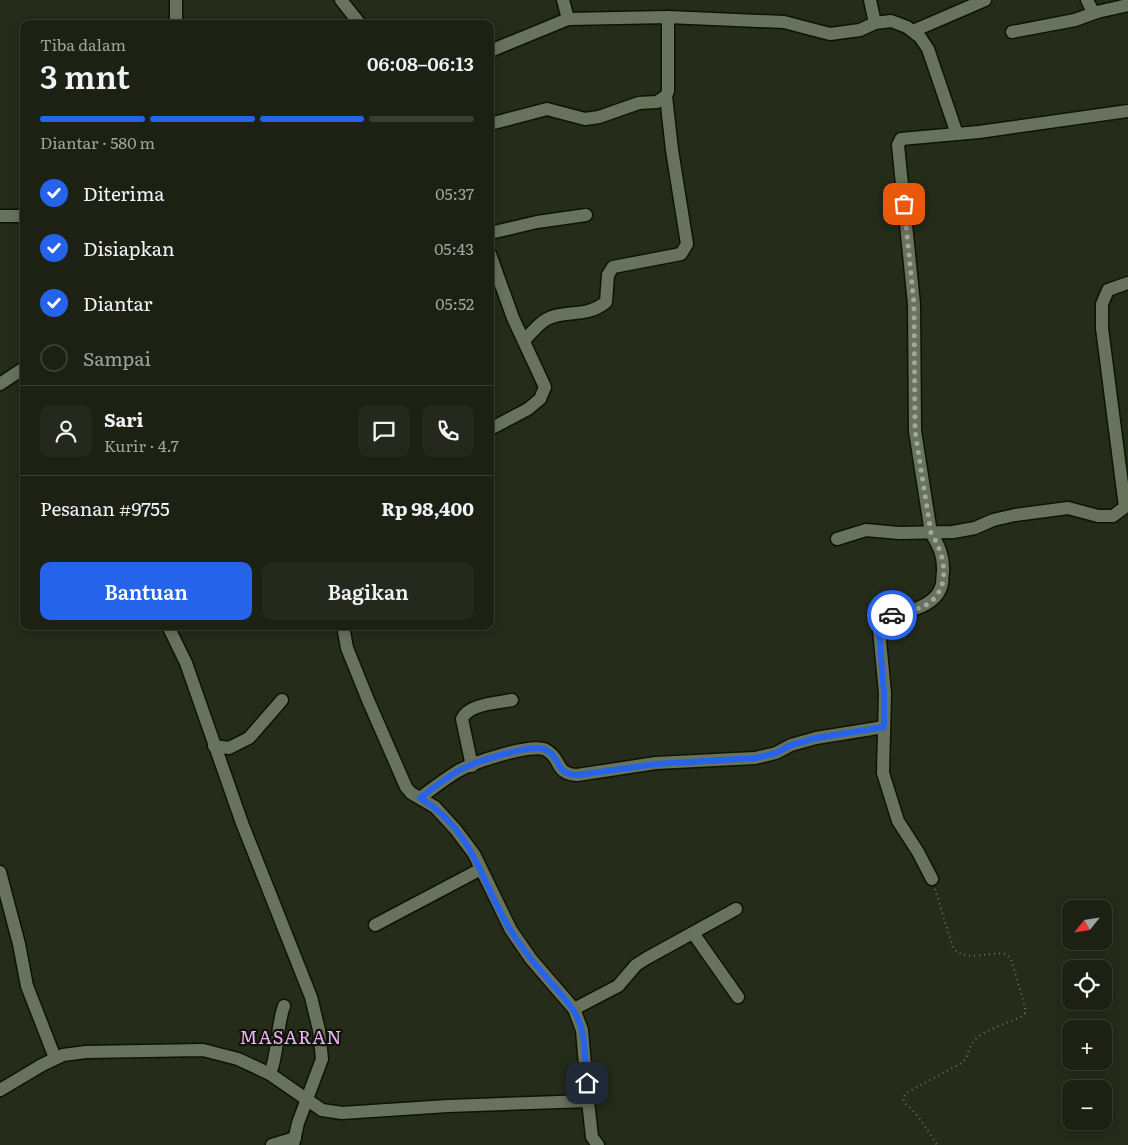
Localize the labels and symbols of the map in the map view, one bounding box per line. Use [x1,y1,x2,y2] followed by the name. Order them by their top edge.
[883,183,925,225] pin
[867,590,917,640] courier
[1062,900,1112,950] north arrow
[239,1023,343,1050] district label: MASARAN
[566,1062,608,1104] pin

